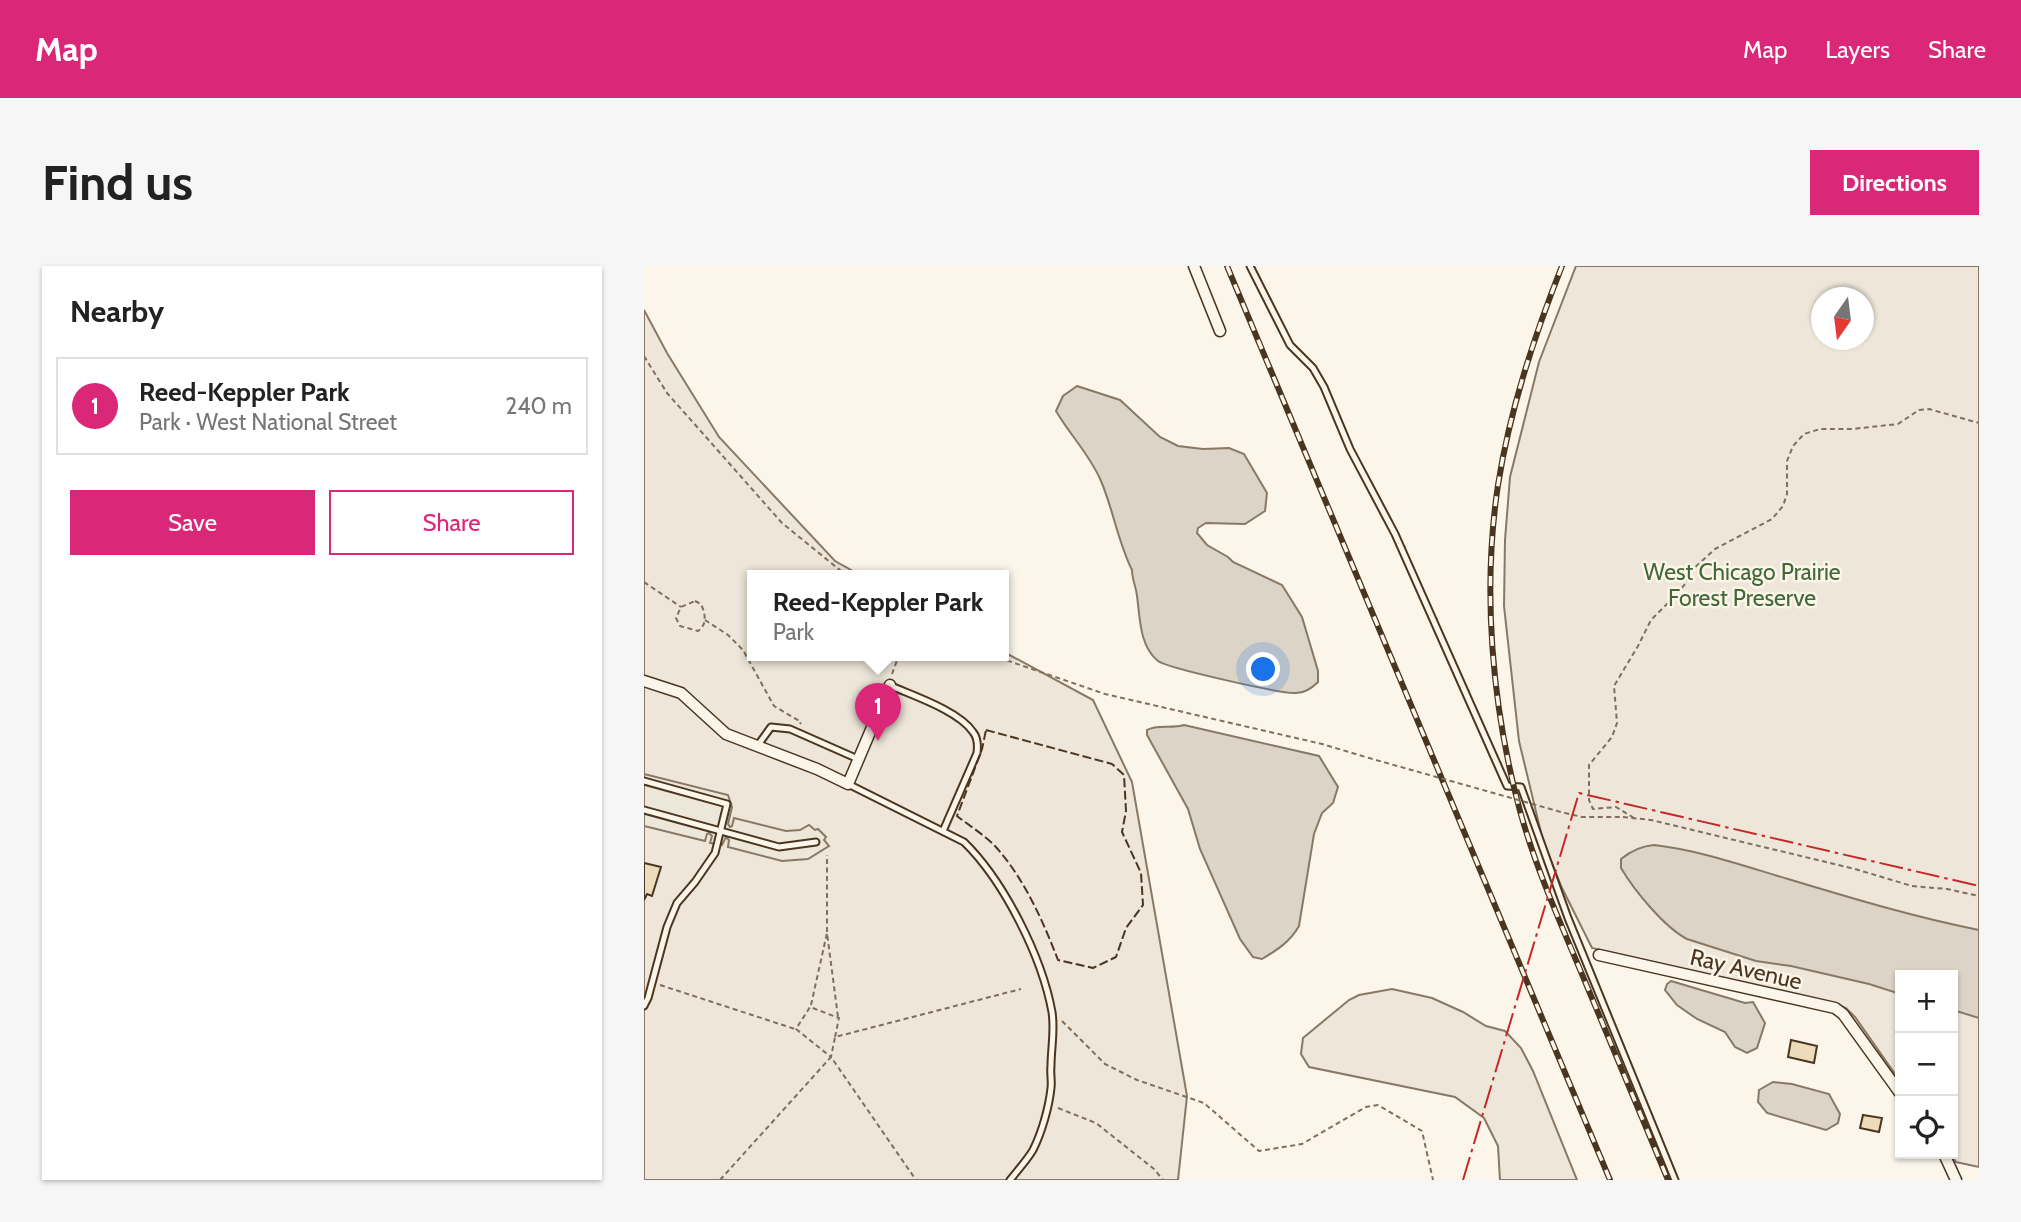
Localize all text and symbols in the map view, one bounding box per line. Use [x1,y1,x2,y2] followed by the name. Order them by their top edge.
[35,29,98,69] text: Map
[1743,35,1787,64] text: Map
[1825,35,1890,64] text: Layers
[1928,35,1986,64] text: Share
[1810,150,1979,215] button: Directions
[42,153,193,212] text: Find us
[1811,287,1874,350] north arrow
[70,293,164,330] text: Nearby
[139,376,350,408] text: Reed-Keppler Park
[91,392,99,420] text: 1
[505,392,572,420] text: 240 m
[139,408,397,436] text: Park · West National Street
[70,490,315,555] button: Save
[329,490,574,555] button: Share
[1643,558,1841,612] park label: West Chicago Prairie Forest Preserve
[747,570,1009,661] popup
[773,586,983,618] text: Reed-Keppler Park
[773,618,814,646] text: Park
[1246,652,1280,686] your location
[855,683,901,741] pin: 1
[1687,943,1805,996] street label: Ray Avenue
[1895,970,1958,1159] map controls
[1895,970,1958,1033] button: +
[1895,1033,1958,1096] button: −
[1895,1096,1958,1159] button: locate

